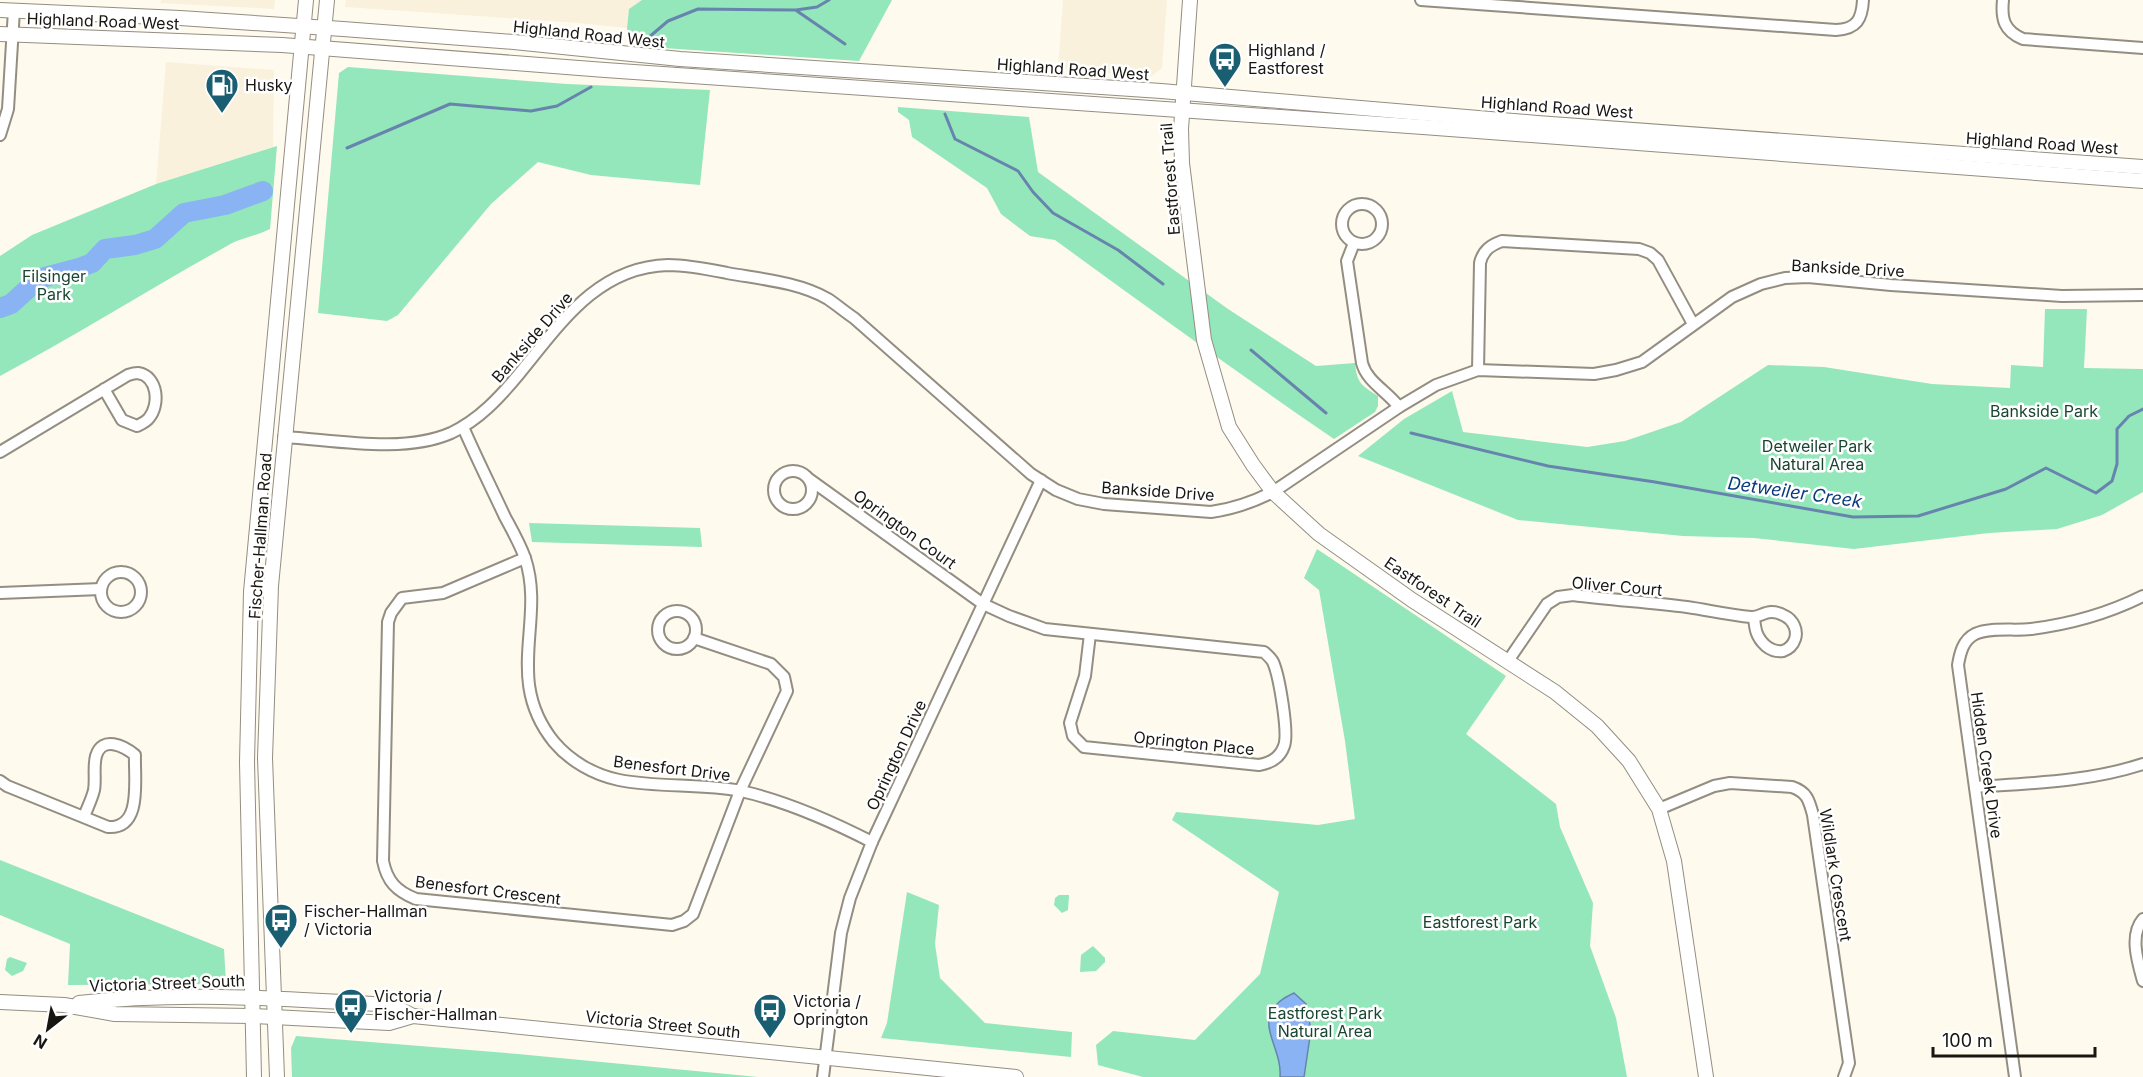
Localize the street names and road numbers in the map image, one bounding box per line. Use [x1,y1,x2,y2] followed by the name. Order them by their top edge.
[26,8,180,34] street label: Highland Road West
[512,16,666,52] street label: Highland Road West
[996,54,1150,84] street label: Highland Road West
[1480,92,1634,122] street label: Highland Road West
[1156,122,1184,236] street label: Eastforest Trail
[1965,128,2119,158] street label: Highland Road West
[1791,255,1905,281] street label: Bankside Drive
[487,288,577,386] street label: Bankside Drive
[244,452,276,620] street label: Fischer-Hallman Road
[1101,477,1215,505] street label: Bankside Drive
[850,485,960,573] street label: Oprington Court
[1381,552,1485,632] street label: Eastforest Trail
[1571,572,1663,600] street label: Oliver Court
[1967,690,2007,840] street label: Hidden Creek Drive
[862,696,930,814] street label: Oprington Drive
[1132,727,1256,759] street label: Oprington Place
[612,751,732,785] street label: Benesfort Drive
[1816,807,1856,943] street label: Wildlark Crescent
[414,871,562,909] street label: Benesfort Crescent
[89,970,245,996] street label: Victoria Street South
[584,1006,742,1042] street label: Victoria Street South

